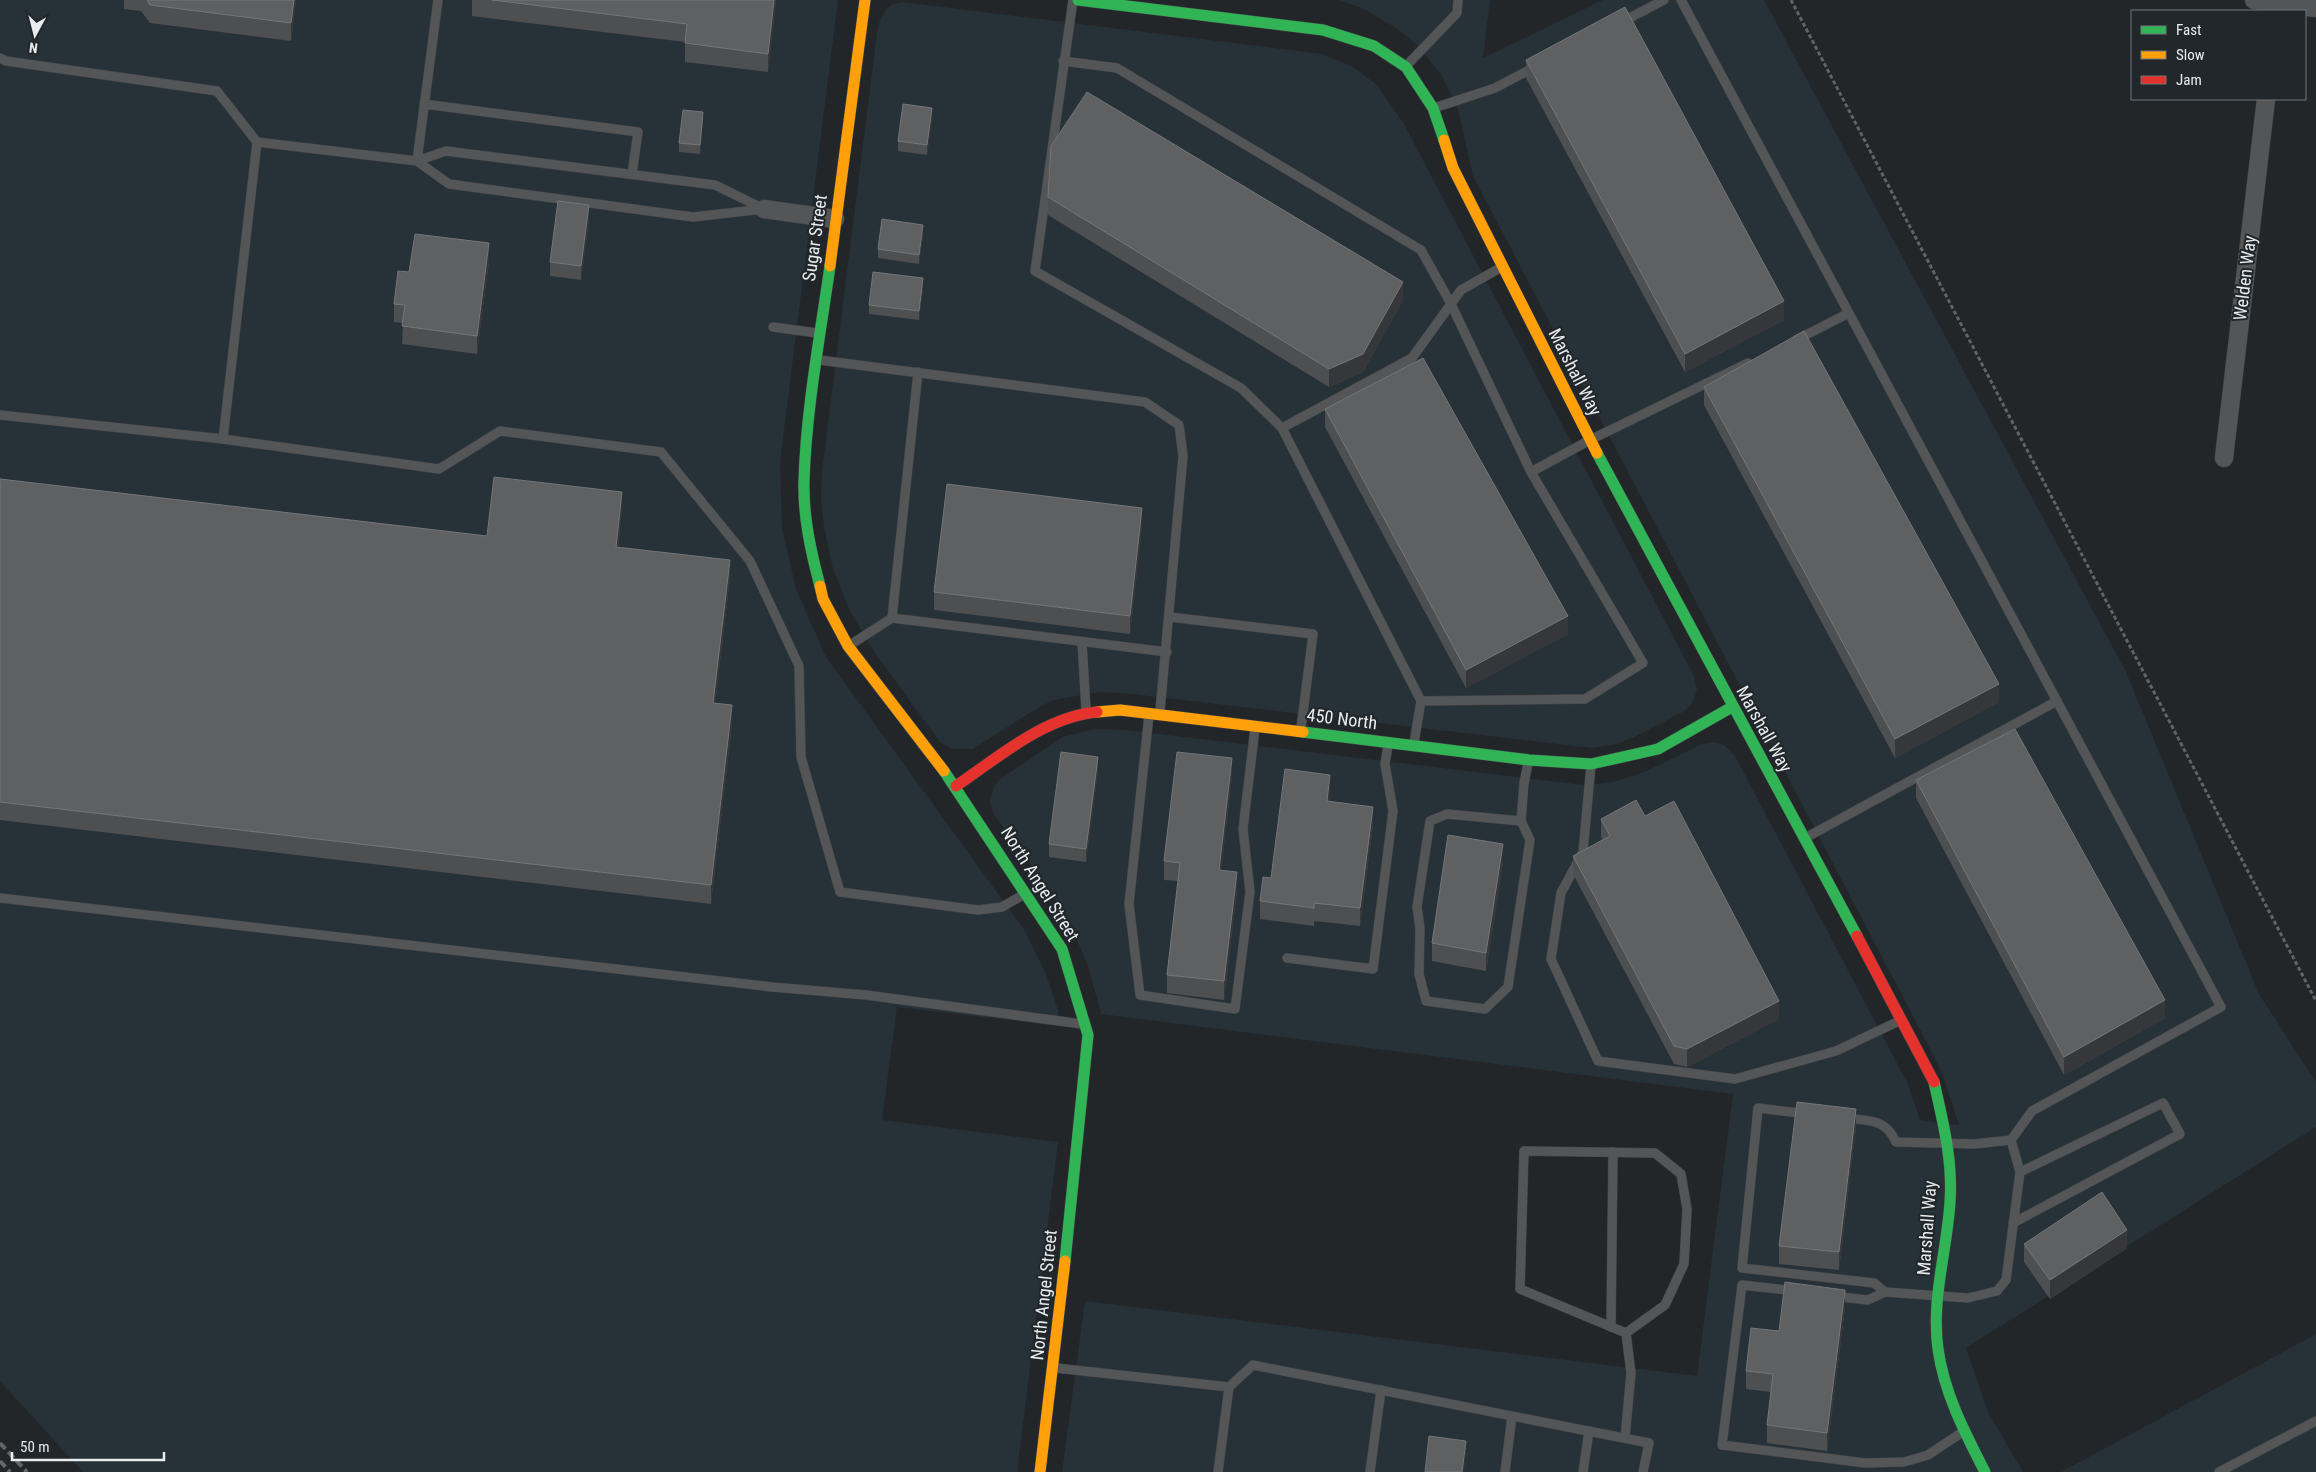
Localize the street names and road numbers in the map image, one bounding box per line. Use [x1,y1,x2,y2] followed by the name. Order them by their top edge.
[798,193,831,283] street label: Sugar Street
[2229,234,2260,322] street label: Welden Way
[1545,325,1607,419] street label: Marshall Way
[1732,682,1797,776] street label: Marshall Way
[1306,704,1379,733] street label: 450 North
[997,823,1084,945] street label: North Angel Street
[1913,1179,1940,1276] street label: Marshall Way
[1026,1229,1061,1361] street label: North Angel Street

